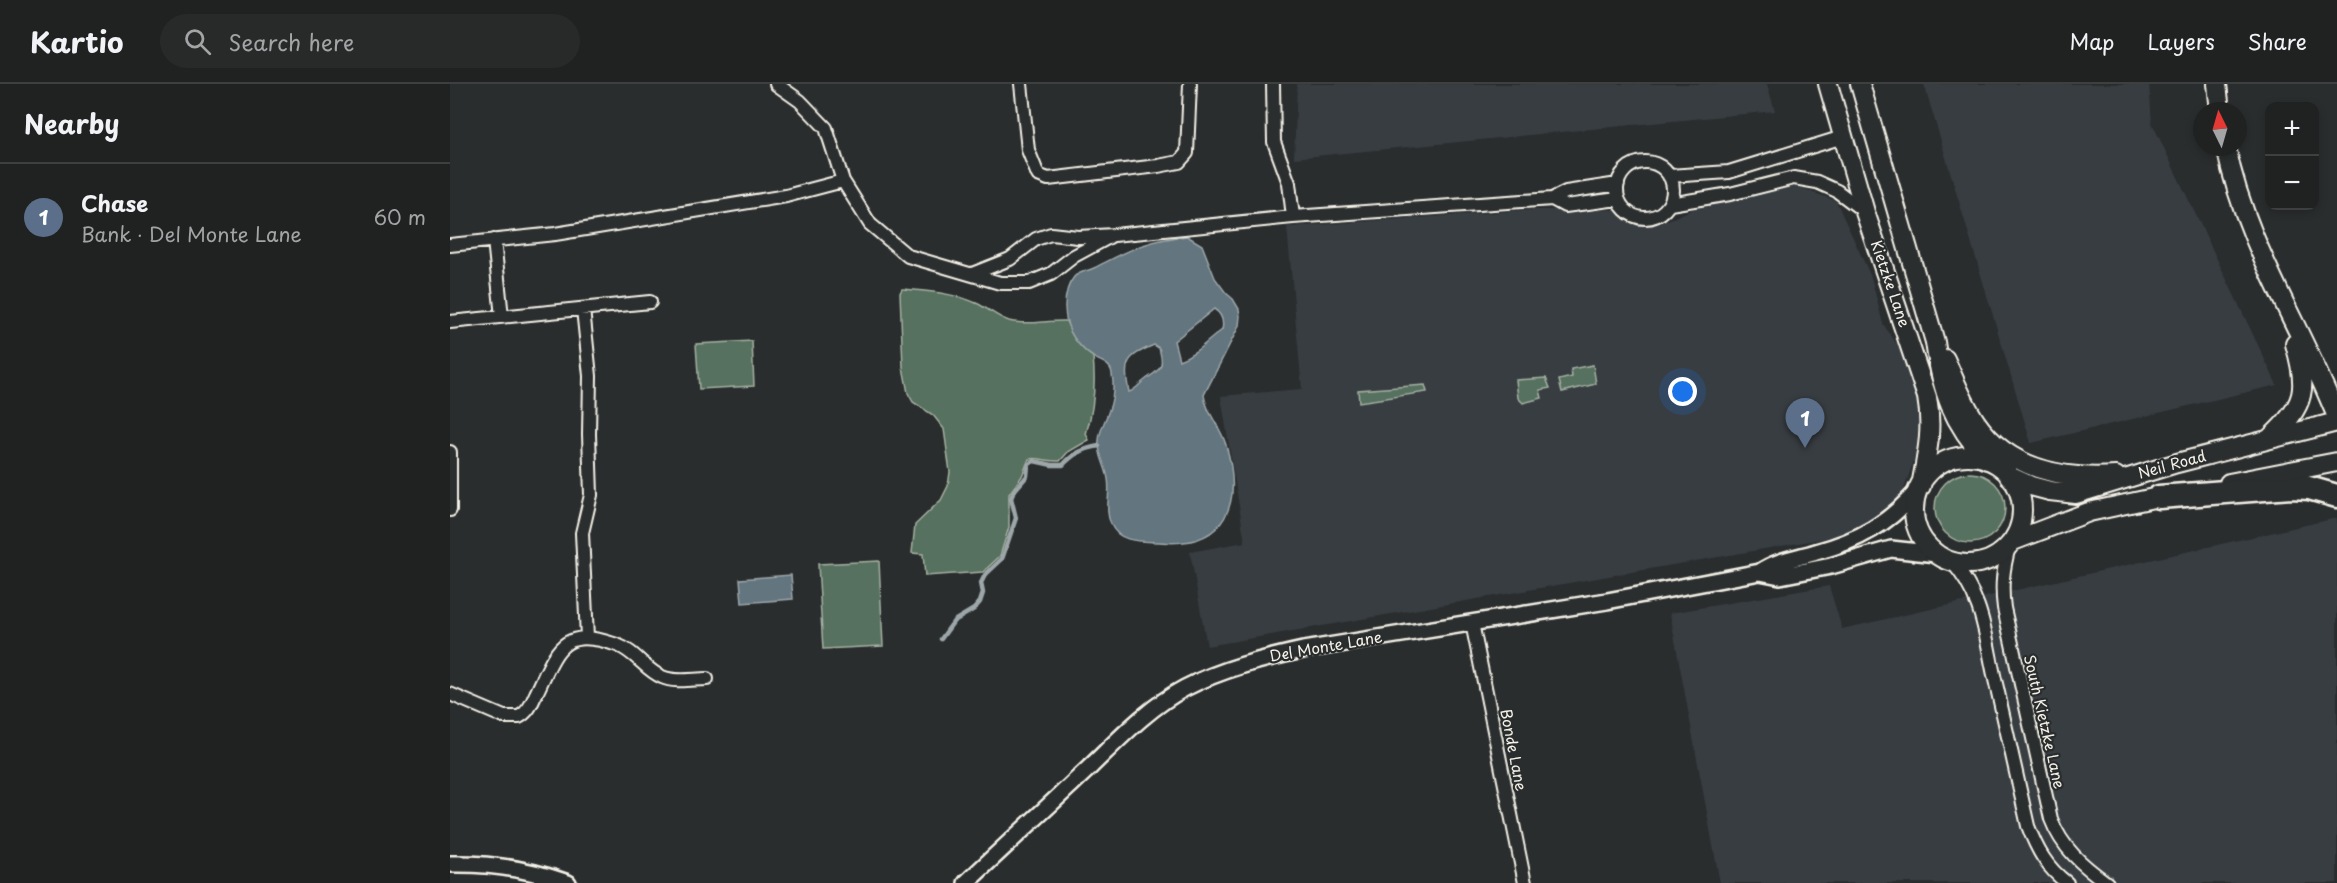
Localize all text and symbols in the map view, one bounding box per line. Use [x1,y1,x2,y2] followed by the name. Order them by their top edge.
[160,14,580,68] search box
[30,20,124,63] text: Kartio
[181,25,214,58] icon: search
[229,25,354,58] text: Search here
[2070,25,2114,57] text: Map
[2147,25,2215,57] text: Layers
[2248,25,2307,57] text: Share
[2193,102,2247,156] north arrow
[2265,102,2319,210] map controls
[2265,102,2319,156] button: +
[24,104,119,143] text: Nearby
[2265,156,2319,210] button: −
[81,186,148,219] text: Chase
[39,202,48,232] text: 1
[374,202,426,232] text: 60 m
[81,219,302,249] text: Bank · Del Monte Lane
[1866,237,1917,330] street label: Kietzke Lane
[1668,377,1697,406] your location
[1786,398,1824,448] pin: 1
[2135,443,2208,484] street label: Neil Road
[1268,624,1384,667] street label: Del Monte Lane
[2019,653,2072,791] street label: South Kietzke Lane
[1495,707,1534,793] street label: Bonde Lane

